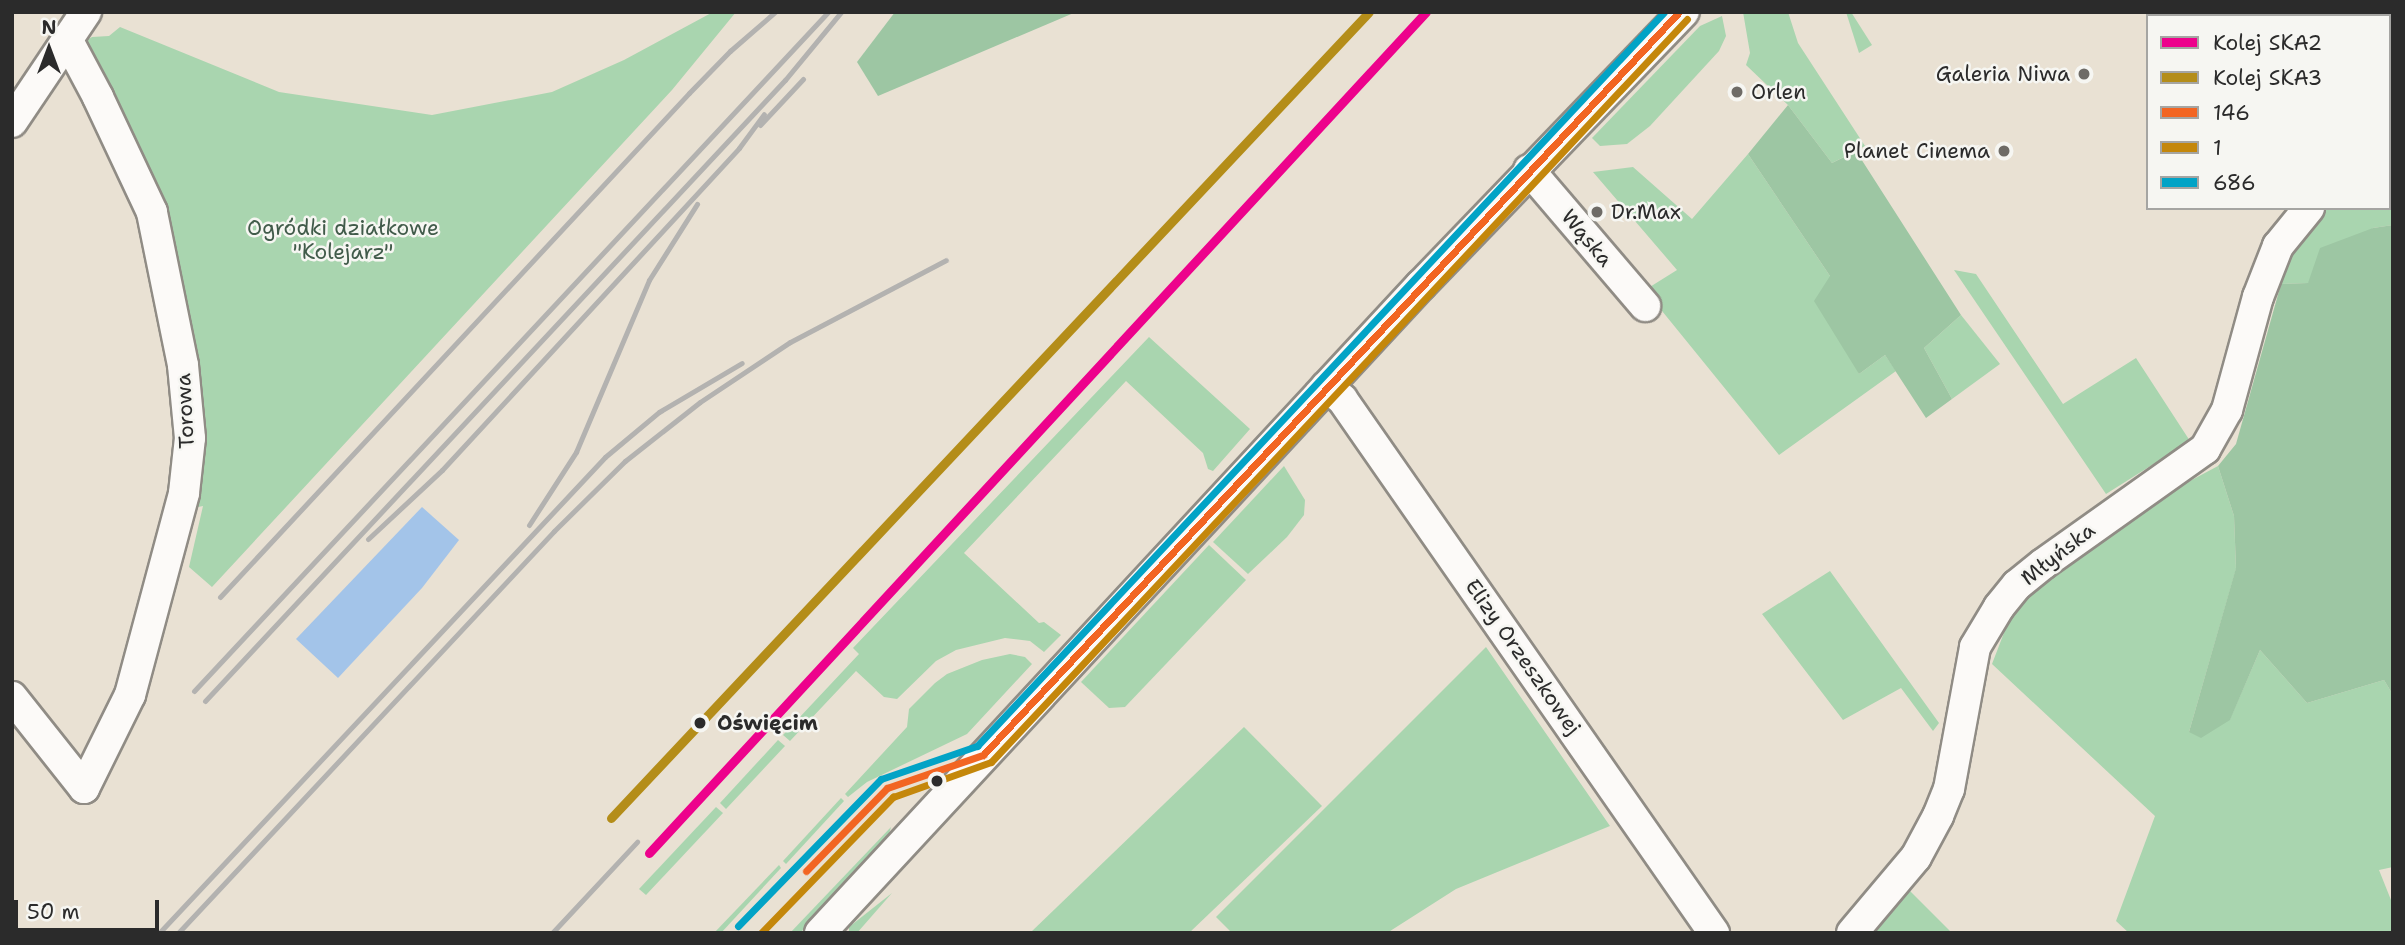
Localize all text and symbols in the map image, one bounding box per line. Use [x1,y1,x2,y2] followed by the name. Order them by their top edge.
[14,14,84,84] north arrow
[2146,14,2391,210] legend
[41,15,57,40] text: N
[2213,29,2322,57] text: Kolej SKA2
[1936,61,2070,87] place label: Galeria Niwa
[2213,64,2322,92] text: Kolej SKA3
[2076,66,2092,82] marker: Galeria Niwa
[1751,79,1806,105] place label: Orlen
[1729,84,1745,100] marker: Orlen
[2213,99,2250,127] text: 146
[2213,134,2222,162] text: 1
[1844,138,1990,164] place label: Planet Cinema
[1996,143,2012,159] marker: Planet Cinema
[2213,169,2256,197] text: 686
[1611,199,1681,225] place label: Dr.Max
[1556,204,1618,272] street label: Wąska
[1589,204,1605,220] marker: Dr.Max
[247,215,439,265] park label: Ogródki działkowe "Kolejarz"
[170,373,200,449] street label: Torowa
[2016,517,2100,591] street label: Młyńska
[1460,574,1586,740] street label: Elizy Orzeszkowej
[717,710,818,736] place label: Oświęcim
[689,712,711,734] marker: Oświęcim
[930,774,944,788] unlabelled marker
[18,886,163,930] scale bar
[27,898,80,926] text: 50 m

